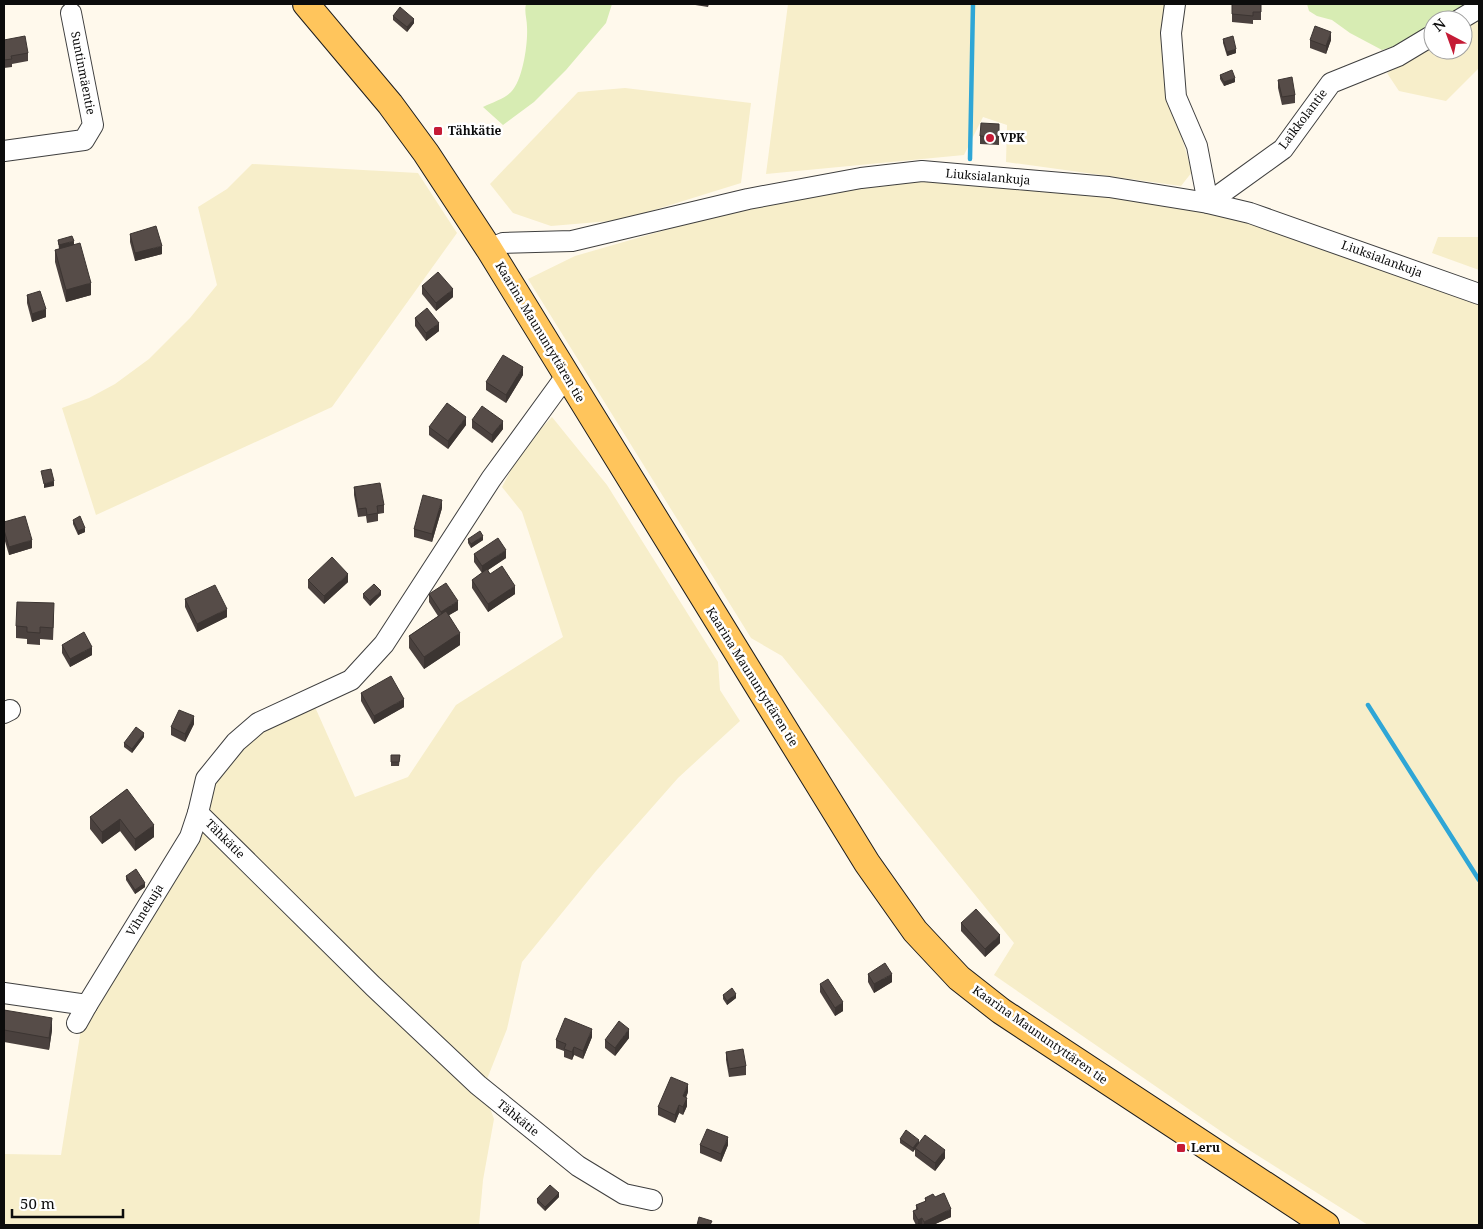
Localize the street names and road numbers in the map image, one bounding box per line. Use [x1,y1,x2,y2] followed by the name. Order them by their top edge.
[67,30,100,116] street label: Suntinmäentie
[1274,85,1331,152] street label: Laikkolantie
[945,164,1031,189] street label: Liuksialankuja
[1339,236,1425,281] street label: Liuksialankuja
[492,258,589,405] street label: Kaarina Maununtyttären tie
[702,604,802,750] street label: Kaarina Maununtyttären tie
[202,815,249,862] street label: Tähkätie
[122,880,167,939] street label: Vihnekuja
[969,981,1111,1088] street label: Kaarina Maununtyttären tie
[494,1095,543,1140] street label: Tähkätie

